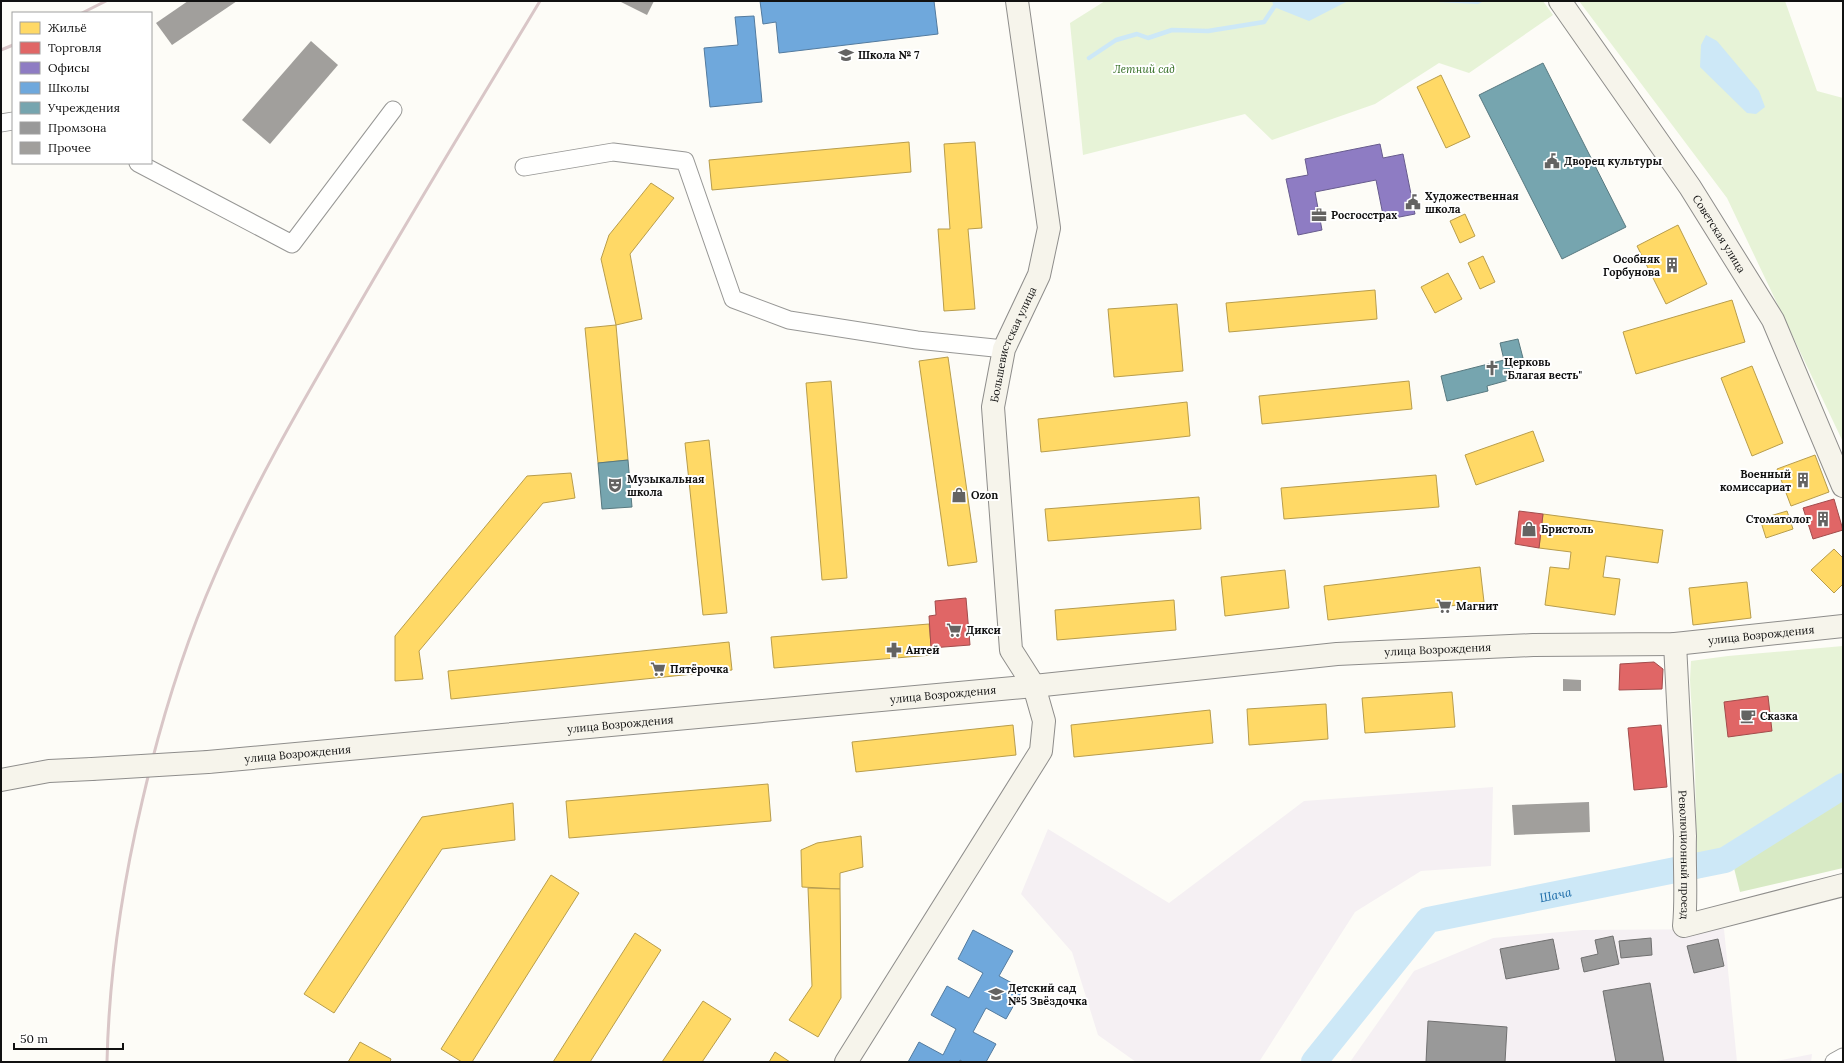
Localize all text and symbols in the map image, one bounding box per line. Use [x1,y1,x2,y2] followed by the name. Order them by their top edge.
[12,12,152,164] legend
[48,20,87,35] text: Жильё
[48,40,101,55] text: Торговля
[837,46,855,64] school or university icon: Школа № 7
[858,48,920,62] place label: Школа № 7
[48,60,90,75] text: Офисы
[1113,62,1175,76] park label: Летний сад
[48,80,89,95] text: Школы
[47,100,120,115] text: Учреждения
[48,120,106,135] text: Промзона
[48,140,91,155] text: Прочее
[1543,152,1561,170] public building icon: Дворец культуры
[1564,154,1662,168] place label: Дворец культуры
[1425,189,1519,216] place label: Художественная школа
[1690,192,1749,276] street label: Советская улица
[1404,193,1422,211] public building icon: Художественная школа
[1310,206,1328,224] office icon: Росгосстрах
[1331,208,1397,222] place label: Росгосстрах
[1603,252,1660,279] place label: Особняк Горбунова
[1663,256,1681,274] building icon: Особняк Горбунова
[987,284,1040,404] street label: Большевистская улица
[1504,355,1583,382] place label: Церковь "Благая весть"
[1483,359,1501,377] church icon: Церковь "Благая весть"
[1720,467,1791,494] place label: Военный комиссариат
[1794,471,1812,489] building icon: Военный комиссариат
[627,472,705,499] place label: Музыкальная школа
[606,476,624,494] theatre icon: Музыкальная школа
[950,486,968,504] shop icon: Ozon
[971,488,998,502] place label: Ozon
[1814,510,1832,528] building icon: Стоматолог
[1746,512,1812,526] place label: Стоматолог
[1520,520,1538,538] shop icon: Бристоль
[1541,522,1593,536] place label: Бристоль
[1435,597,1453,615] supermarket icon: Магнит
[1456,599,1498,613] place label: Магнит
[945,621,963,639] supermarket icon: Дикси
[1707,622,1815,647] street label: улица Возрождения
[966,623,1001,637] place label: Дикси
[1384,640,1491,659] street label: улица Возрождения
[885,641,903,659] pharmacy icon: Антей
[906,643,940,657] place label: Антей
[649,660,667,678] supermarket icon: Пятёрочка
[670,662,729,676] place label: Пятёрочка
[889,683,997,706] street label: улица Возрождения
[1739,707,1757,725] cafe icon: Сказка
[1760,709,1798,723] place label: Сказка
[566,712,674,736] street label: улица Возрождения
[244,742,351,766] street label: улица Возрождения
[1676,790,1692,920] street label: Революционный проезд
[1538,884,1573,905] water label: Шача
[1008,981,1088,1008] place label: Детский сад №5 Звёздочка
[987,985,1005,1003] school or university icon: Детский сад №5 Звёздочка
[14,1025,123,1051] scale bar
[20,1031,48,1046] text: 50 m

